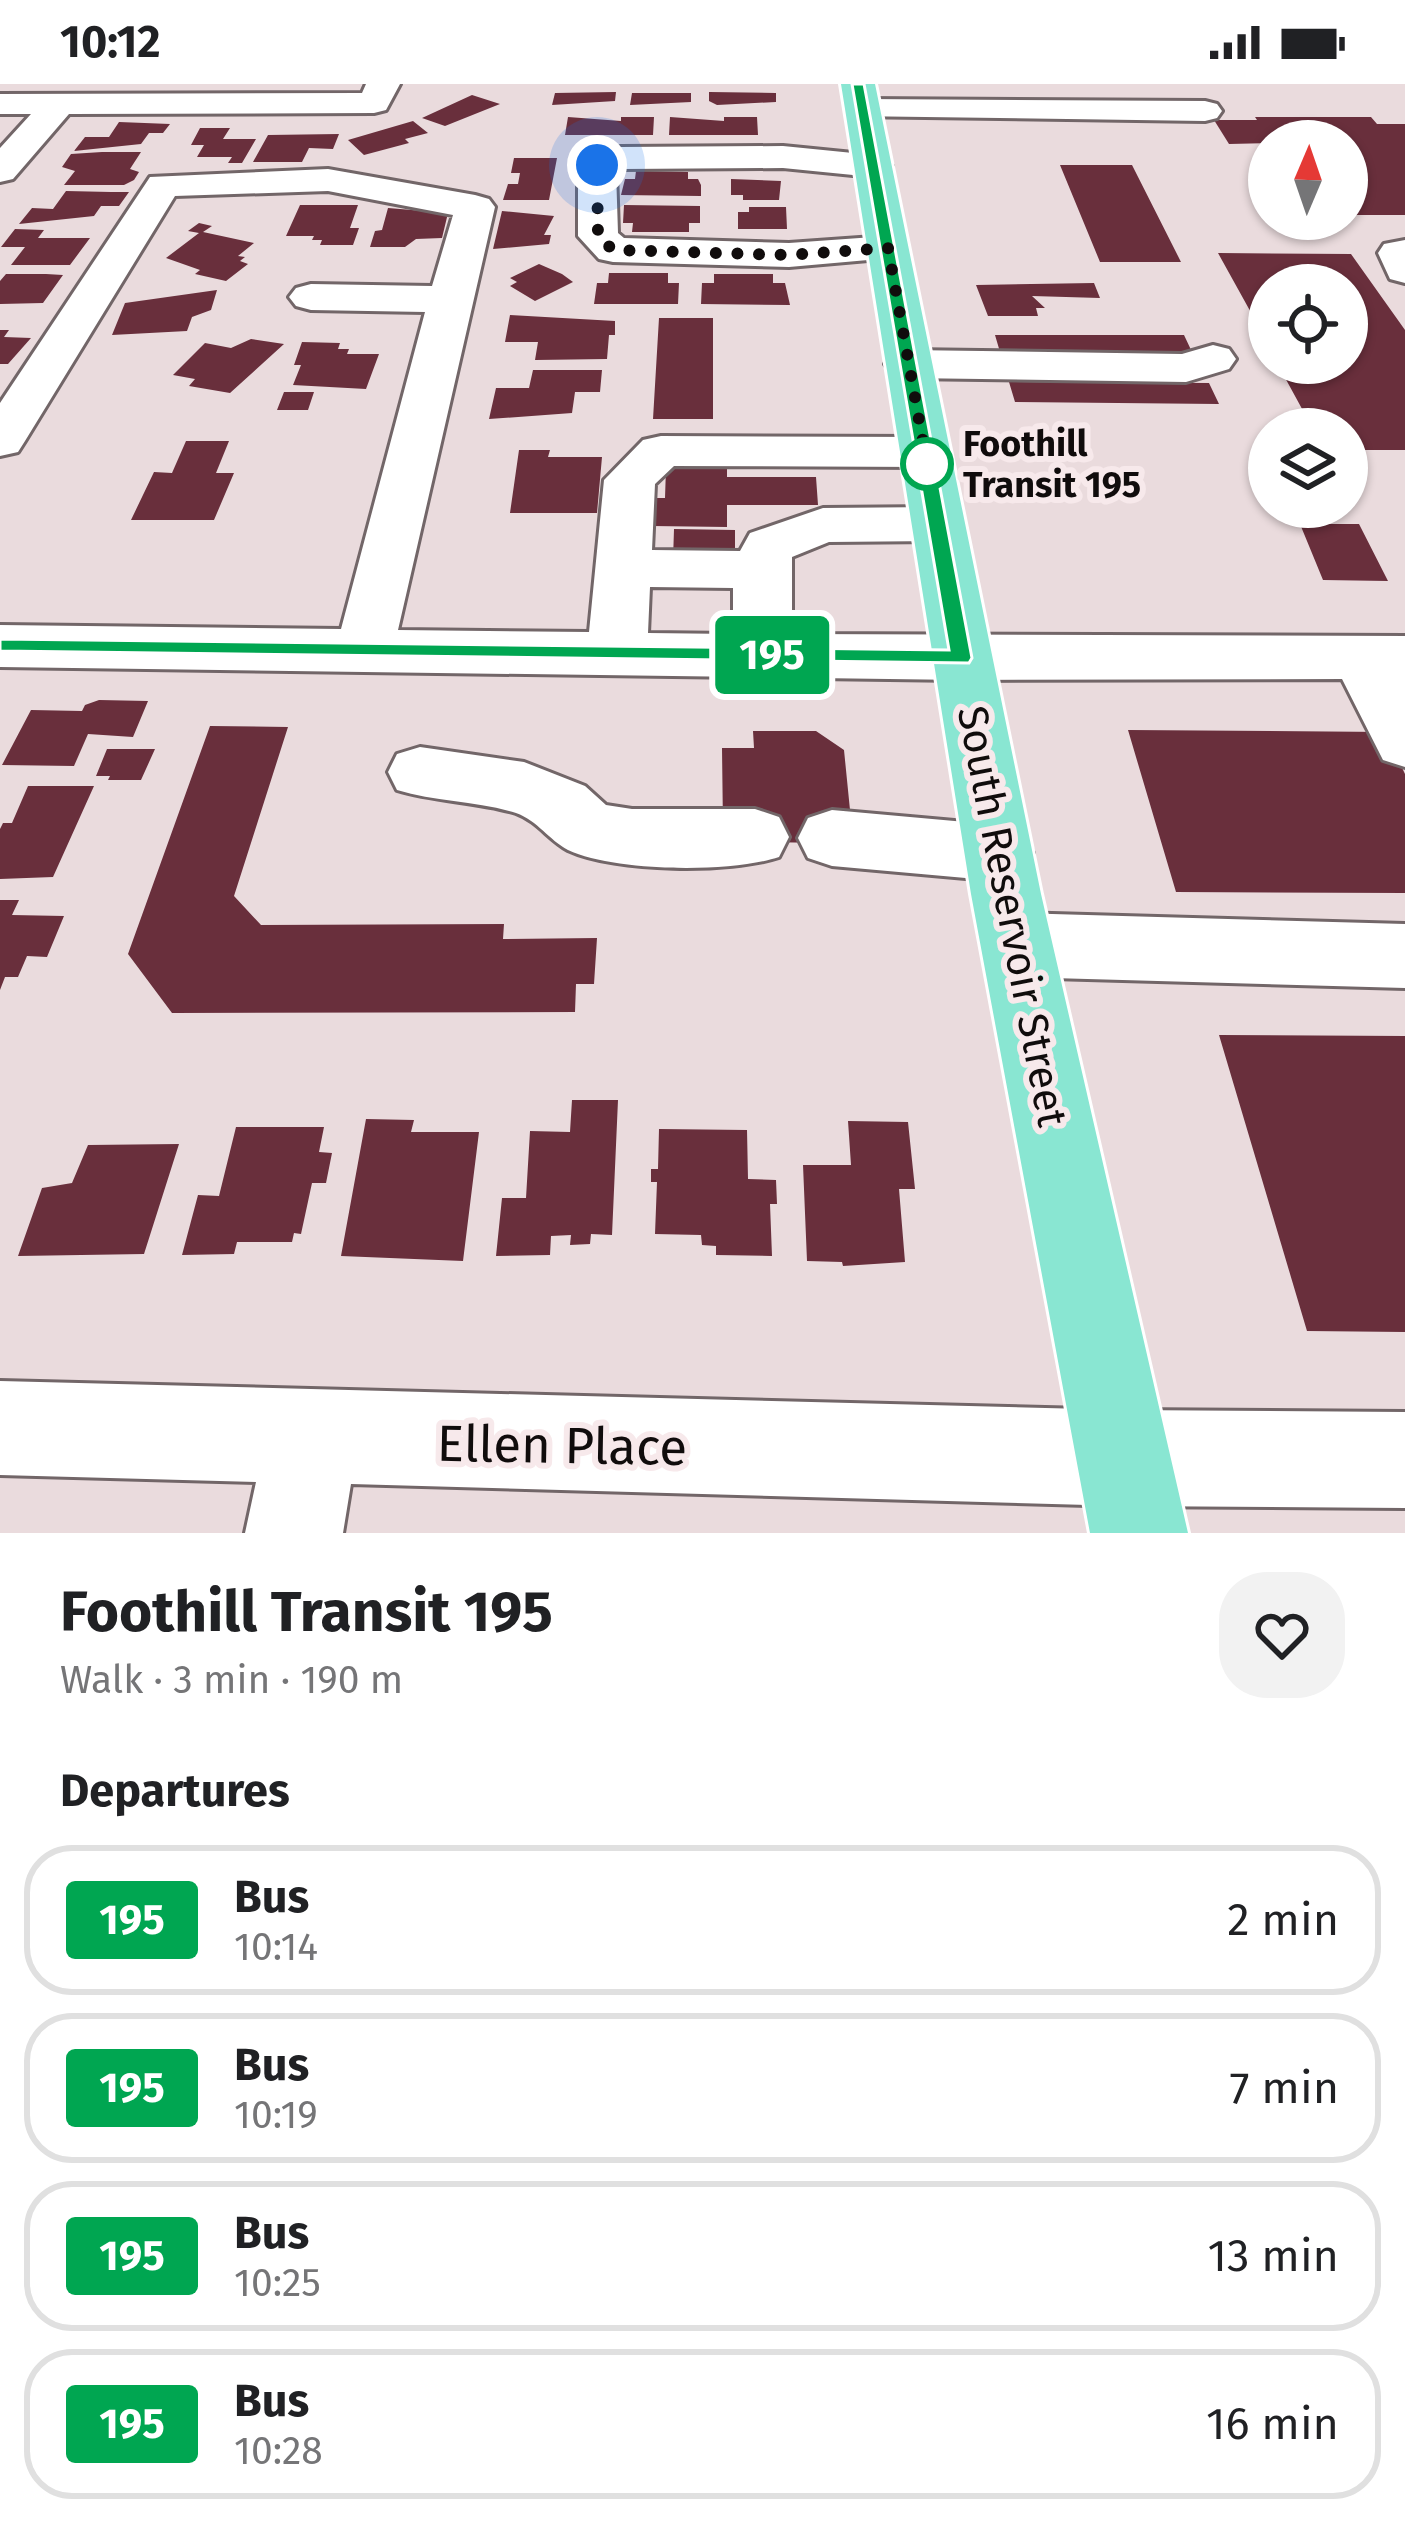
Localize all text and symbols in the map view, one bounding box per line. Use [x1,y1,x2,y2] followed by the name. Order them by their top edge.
[60,15,161,69] text: 10:12
[1248,120,1368,240] north arrow
[1248,120,1368,528] map controls
[567,135,627,195] your location
[1248,264,1368,384] button: locate
[1248,408,1368,528] button: layers
[963,422,1141,507] place label: Foothill Transit 195
[902,439,952,489] marker: Foothill Transit 195
[703,616,841,694] line badge: 195
[739,630,805,680] text: 195
[947,702,1077,1132] street label: South Reservoir Street
[436,1413,688,1479] street label: Ellen Place
[1219,1572,1345,1698] button: heart
[60,1578,553,1646] text: Foothill Transit 195
[60,1657,403,1703] text: Walk · 3 min · 190 m
[60,1764,290,1818] text: Departures
[234,1870,309,1924] text: Bus
[1227,1893,1339,1947] text: 2 min
[99,1895,165,1945] text: 195
[234,1924,318,1970] text: 10:14
[234,2038,309,2092] text: Bus
[1229,2061,1339,2115] text: 7 min
[99,2063,165,2113] text: 195
[234,2092,318,2138] text: 10:19
[234,2206,309,2260] text: Bus
[1208,2229,1339,2283] text: 13 min
[99,2231,165,2281] text: 195
[234,2260,321,2306] text: 10:25
[234,2374,309,2428] text: Bus
[1206,2397,1339,2451] text: 16 min
[99,2399,165,2449] text: 195
[234,2428,323,2474] text: 10:28

